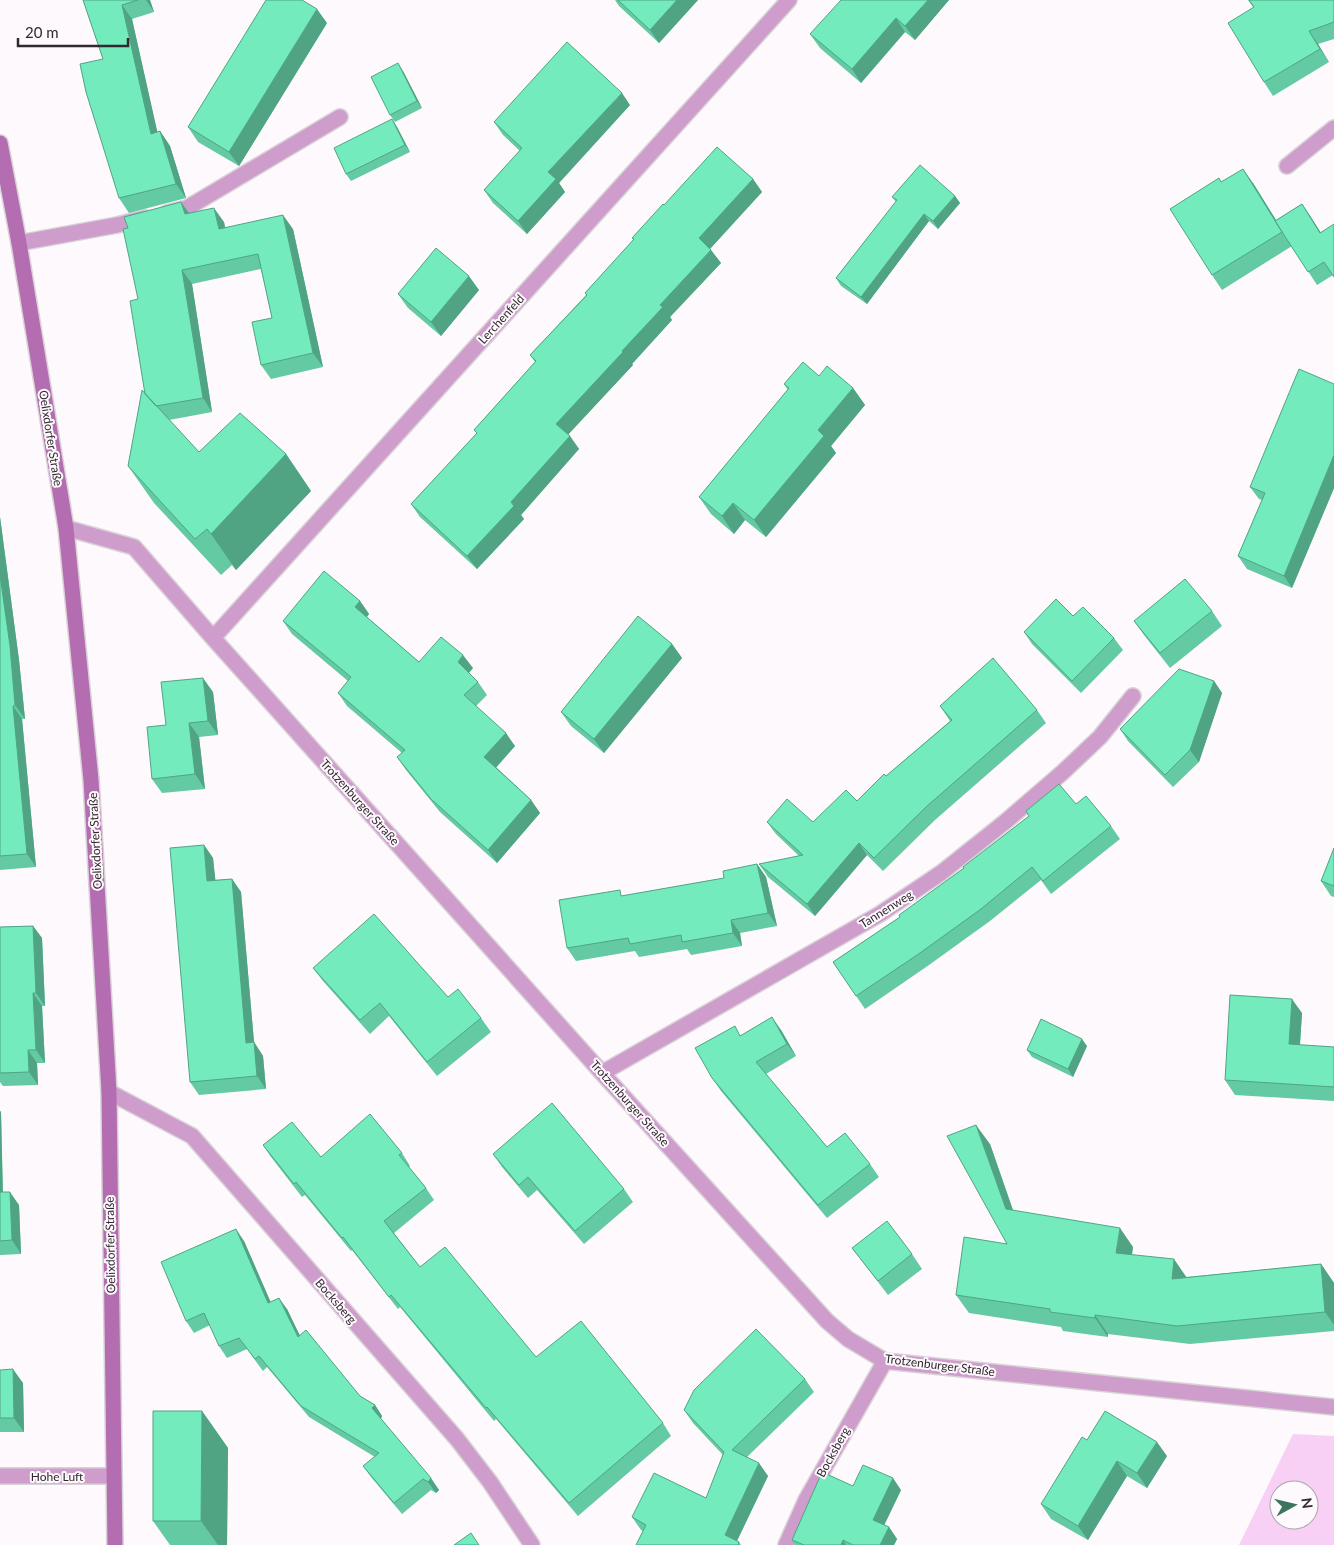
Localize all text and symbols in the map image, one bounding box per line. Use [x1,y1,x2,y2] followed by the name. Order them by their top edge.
[18,15,128,47] scale bar
[25,23,59,41] text: 20 m
[475,291,527,347] street label: Lerchenfeld
[36,389,66,487] street label: Oelixdorfer Straße
[317,756,403,848] street label: Trotzenburger Straße
[85,792,105,890] street label: Oelixdorfer Straße
[857,887,915,931] street label: Tannenweg
[587,1057,673,1149] street label: Trotzenburger Straße
[102,1196,118,1294] street label: Oelixdorfer Straße
[312,1275,360,1327] street label: Bocksberg
[884,1351,996,1379] street label: Trotzenburger Straße
[813,1424,853,1480] street label: Bocksberg
[31,1469,84,1484] street label: Hohe Luft
[1269,1480,1319,1530] north arrow
[1298,1497,1317,1510] text: N

